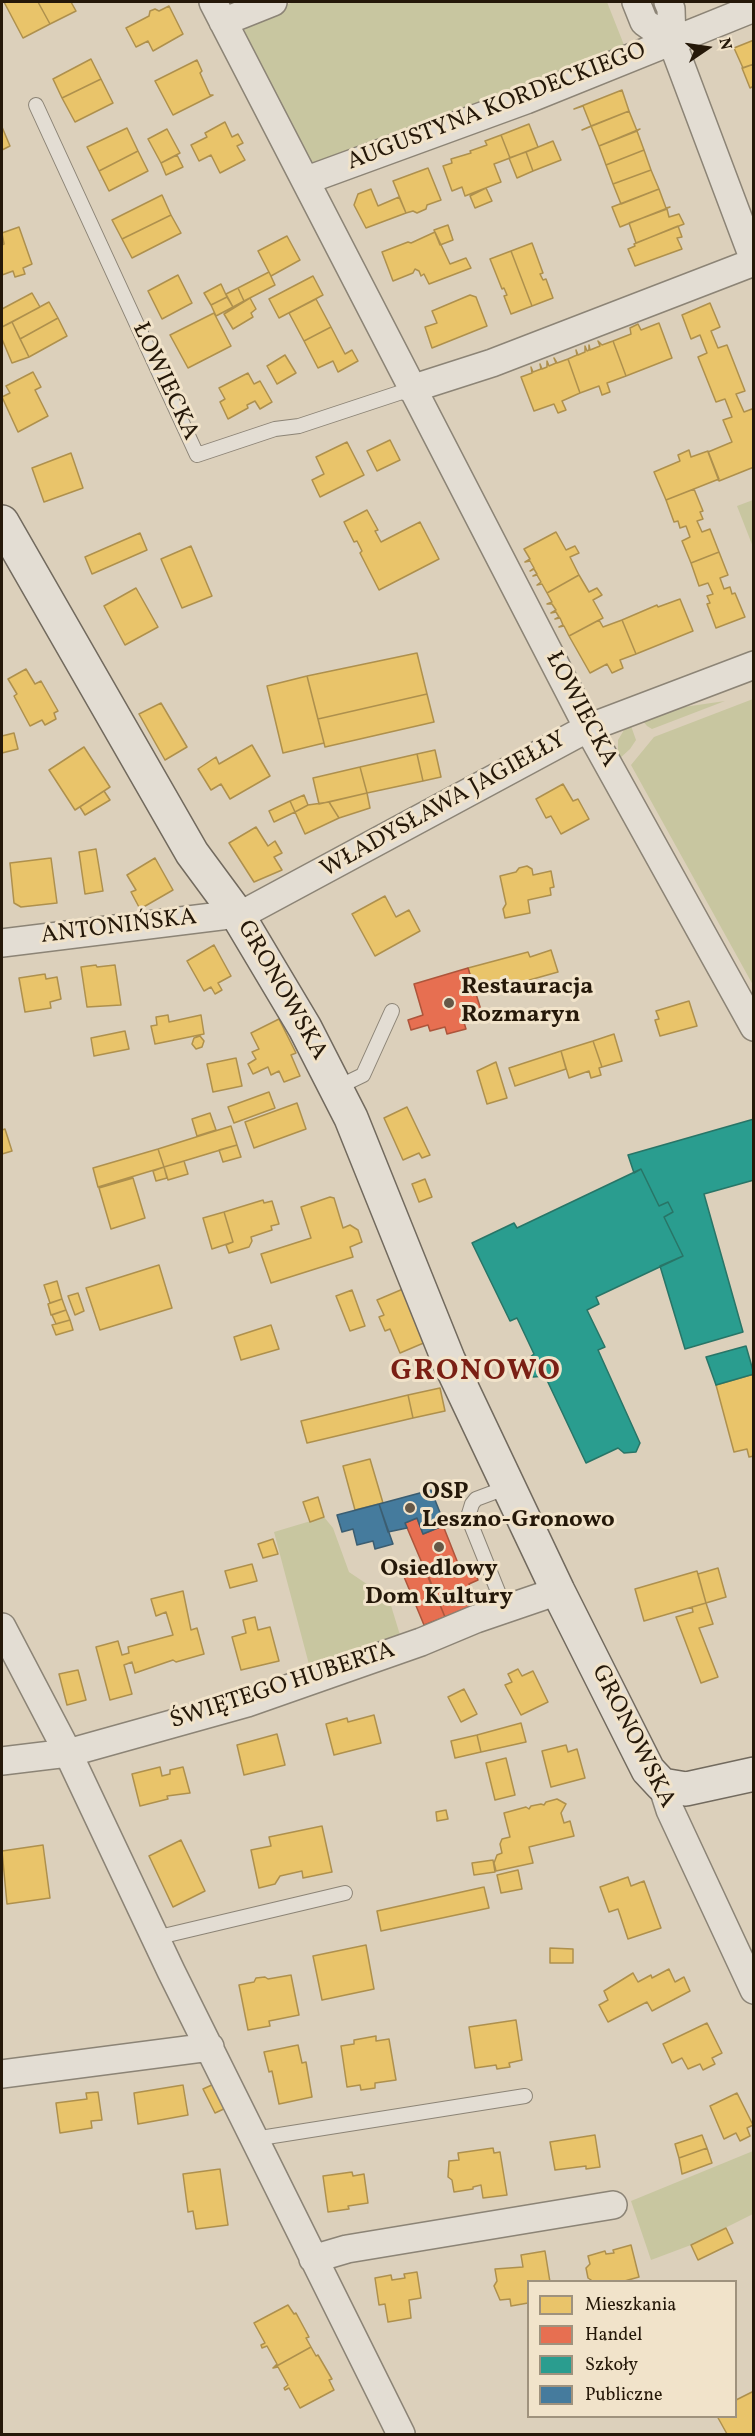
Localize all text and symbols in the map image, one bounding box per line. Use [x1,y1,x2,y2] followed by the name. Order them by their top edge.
[677,18,737,78] north arrow
[713,36,737,52] text: N
[344,38,650,178] street label: AUGUSTYNA KORDECKIEGO
[124,319,204,445] street label: ŁOWIECKA
[538,647,622,773] street label: ŁOWIECKA
[316,727,572,885] street label: WŁADYSŁAWA JAGIEŁŁY
[40,904,198,952] street label: ANTONIŃSKA
[229,916,333,1066] street label: GRONOWSKA
[461,975,593,1031] place label: Restauracja Rozmaryn
[442,996,456,1010] marker: Restauracja Rozmaryn
[391,1355,561,1391] district label: GRONOWO
[422,1480,615,1536] place label: OSP Leszno-Gronowo
[403,1501,417,1515] marker: OSP Leszno-Gronowo
[432,1540,446,1554] marker: Osiedlowy Dom Kultury
[365,1557,513,1613] place label: Osiedlowy Dom Kultury
[167,1637,399,1737] street label: ŚWIĘTEGO HUBERTA
[584,1661,680,1813] street label: GRONOWSKA
[527,2280,737,2418] legend
[585,2293,676,2318] text: Mieszkania
[585,2323,642,2348] text: Handel
[585,2353,638,2378] text: Szkoły
[585,2383,662,2408] text: Publiczne

